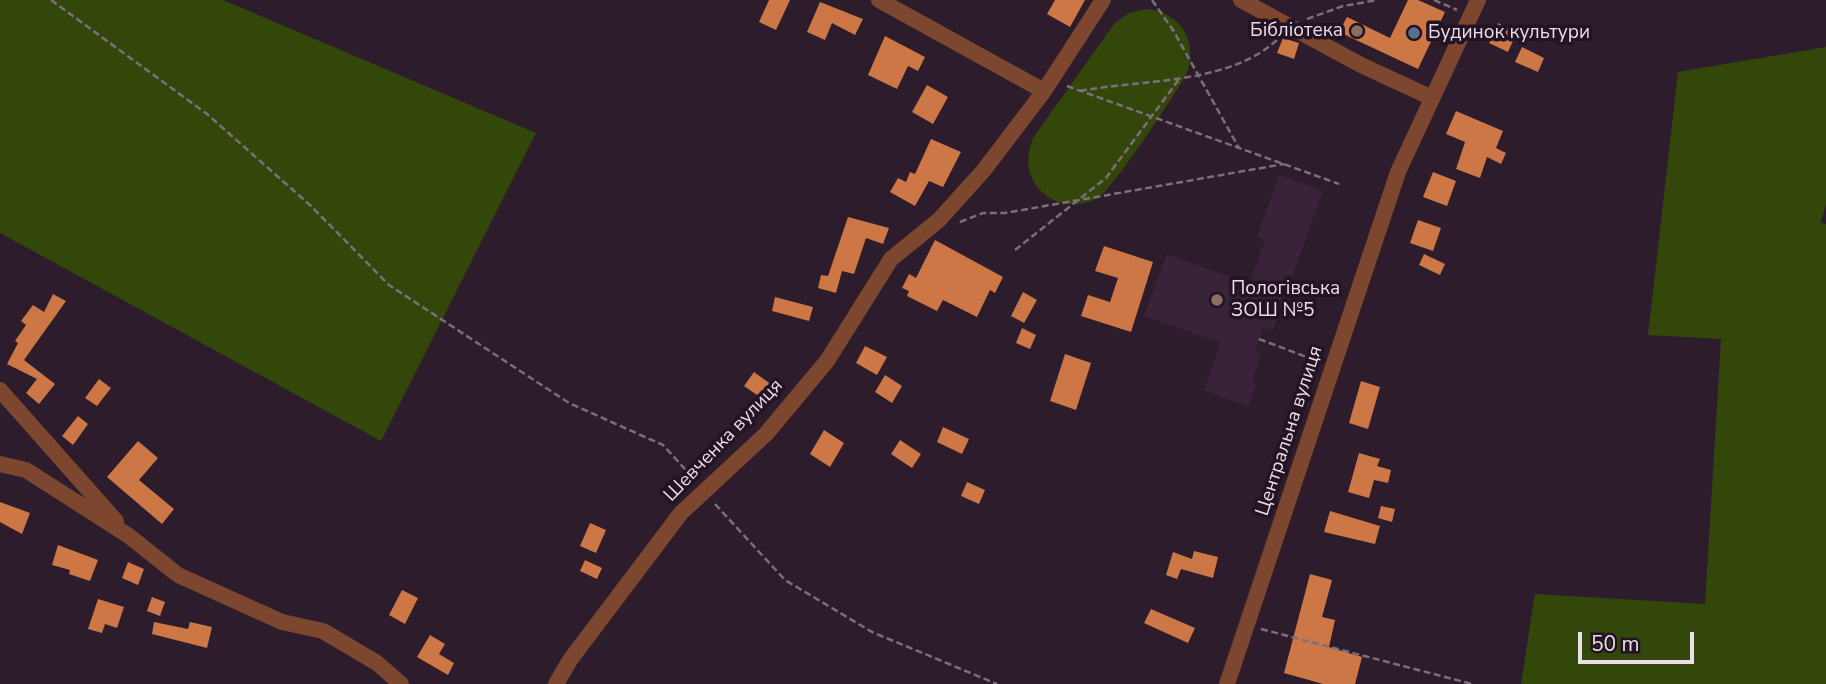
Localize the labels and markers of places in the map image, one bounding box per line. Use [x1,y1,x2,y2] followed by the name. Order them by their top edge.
[1250,20,1343,42] place label: Бібліотека
[1428,22,1590,44] place label: Будинок культури
[1349,23,1365,39] marker: Бібліотека
[1406,25,1422,41] marker: Будинок культури
[1231,278,1340,322] place label: Пологівська ЗОШ №5
[1209,292,1225,308] marker: Пологівська ЗОШ №5

